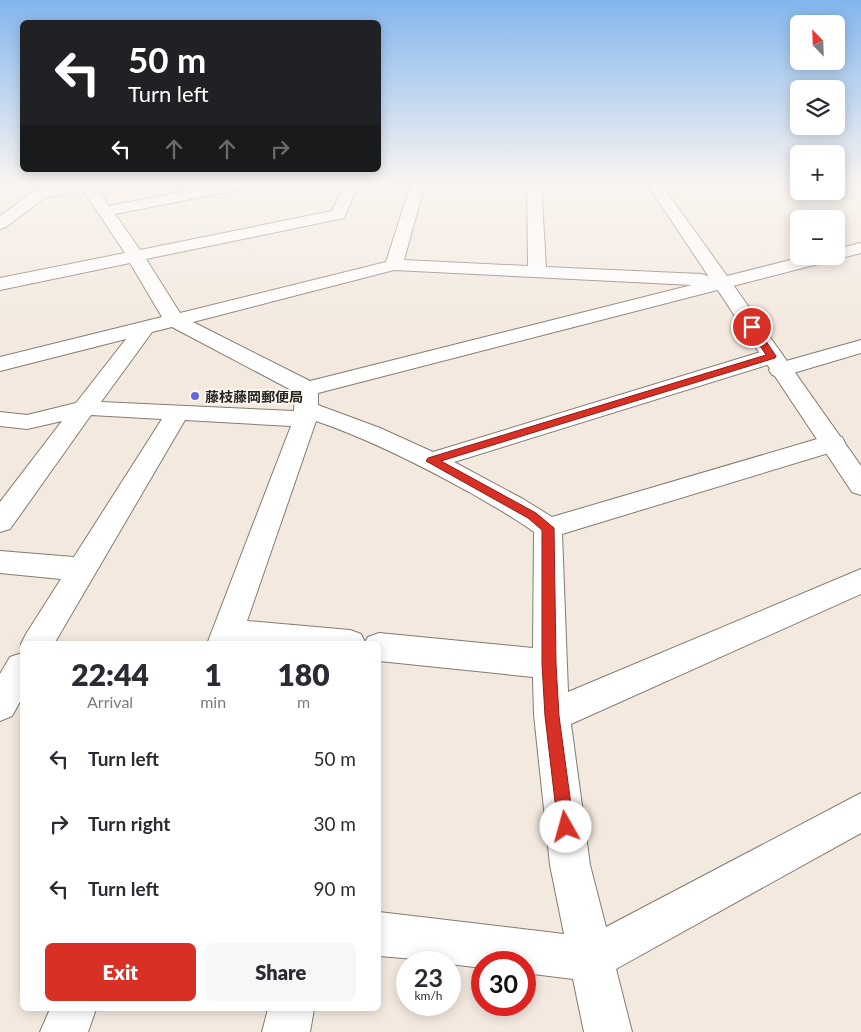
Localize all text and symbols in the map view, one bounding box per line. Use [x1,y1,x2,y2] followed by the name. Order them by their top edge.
[790,15,845,70] north arrow
[790,15,845,265] map controls
[128,38,206,80] text: 50 m
[45,40,110,105] icon: left
[128,80,209,107] text: Turn left
[790,80,845,135] button: layers
[107,135,135,163] icon: left
[160,135,188,163] icon: ahead
[213,135,241,163] icon: ahead
[266,135,294,163] icon: right
[790,145,845,200] button: +
[790,210,845,265] button: −
[731,306,773,348] pin
[738,313,766,341] icon: arrive
[205,388,303,405] place label: 藤枝藤岡郵便局
[189,390,201,402] marker: 藤枝藤岡郵便局
[71,656,149,692] text: 22:44
[204,656,222,692] text: 1
[277,656,330,692] text: 180
[87,692,133,711] text: Arrival
[200,692,226,711] text: min
[297,692,310,711] text: m
[45,745,73,773] icon: left
[88,747,159,770] text: Turn left
[313,747,356,770] text: 50 m
[539,800,591,852] position arrow
[45,810,73,838] icon: right
[88,812,170,835] text: Turn right
[313,812,356,835] text: 30 m
[45,875,73,903] icon: left
[88,877,159,900] text: Turn left
[313,877,356,900] text: 90 m
[45,943,196,1001] button: Exit
[206,943,356,1001] button: Share
[471,951,536,1016] speed limit sign: 30
[414,962,443,992] text: 23
[414,988,443,1003] text: km/h

